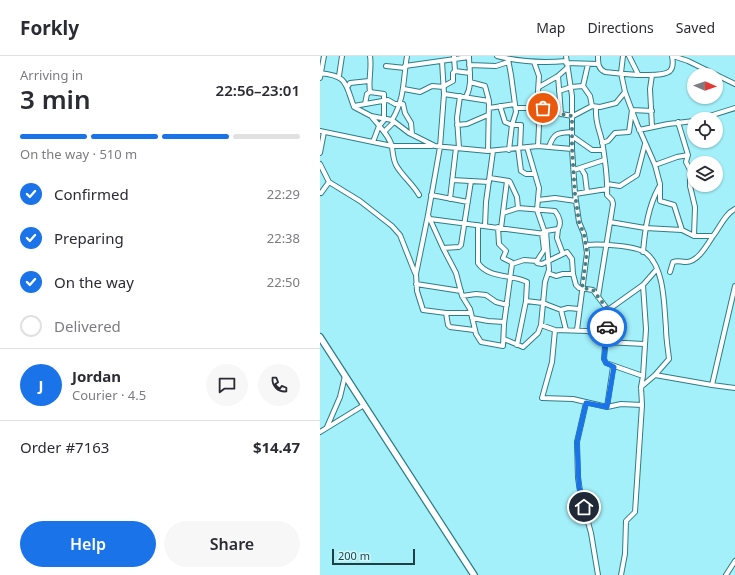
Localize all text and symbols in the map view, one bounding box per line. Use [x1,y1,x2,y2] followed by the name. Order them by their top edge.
[20,15,79,41] text: Forkly
[536,18,565,37] text: Map
[587,18,654,37] text: Directions
[676,18,715,37] text: Saved
[20,66,83,84] text: Arriving in
[687,68,723,104] north arrow
[687,68,723,192] map controls
[216,80,300,100] text: 22:56–23:01
[20,81,91,117] text: 3 min
[526,91,560,125] pin
[532,97,554,119] icon: bag
[687,112,723,148] button: locate
[20,145,137,163] text: On the way · 510 m
[687,156,723,192] button: layers
[20,183,42,205] icon: check
[54,184,129,204] text: Confirmed
[267,185,300,203] text: 22:29
[20,227,42,249] icon: check
[54,228,124,248] text: Preparing
[267,229,300,247] text: 22:38
[20,271,42,293] icon: check
[54,272,134,292] text: On the way
[267,273,300,291] text: 22:50
[587,307,627,347] courier
[54,316,121,336] text: Delivered
[596,316,618,338] icon: car
[206,364,248,406] button: chat
[258,364,300,406] button: phone
[72,366,121,386] text: Jordan
[39,375,43,395] text: J
[72,386,146,404] text: Courier · 4.5
[20,437,109,457] text: Order #7163
[253,437,300,457] text: $14.47
[567,490,601,524] pin
[573,496,595,518] icon: home
[20,521,156,567] button: Help
[164,521,300,567] button: Share
[332,547,415,566] scale bar
[338,548,370,563] text: 200 m

